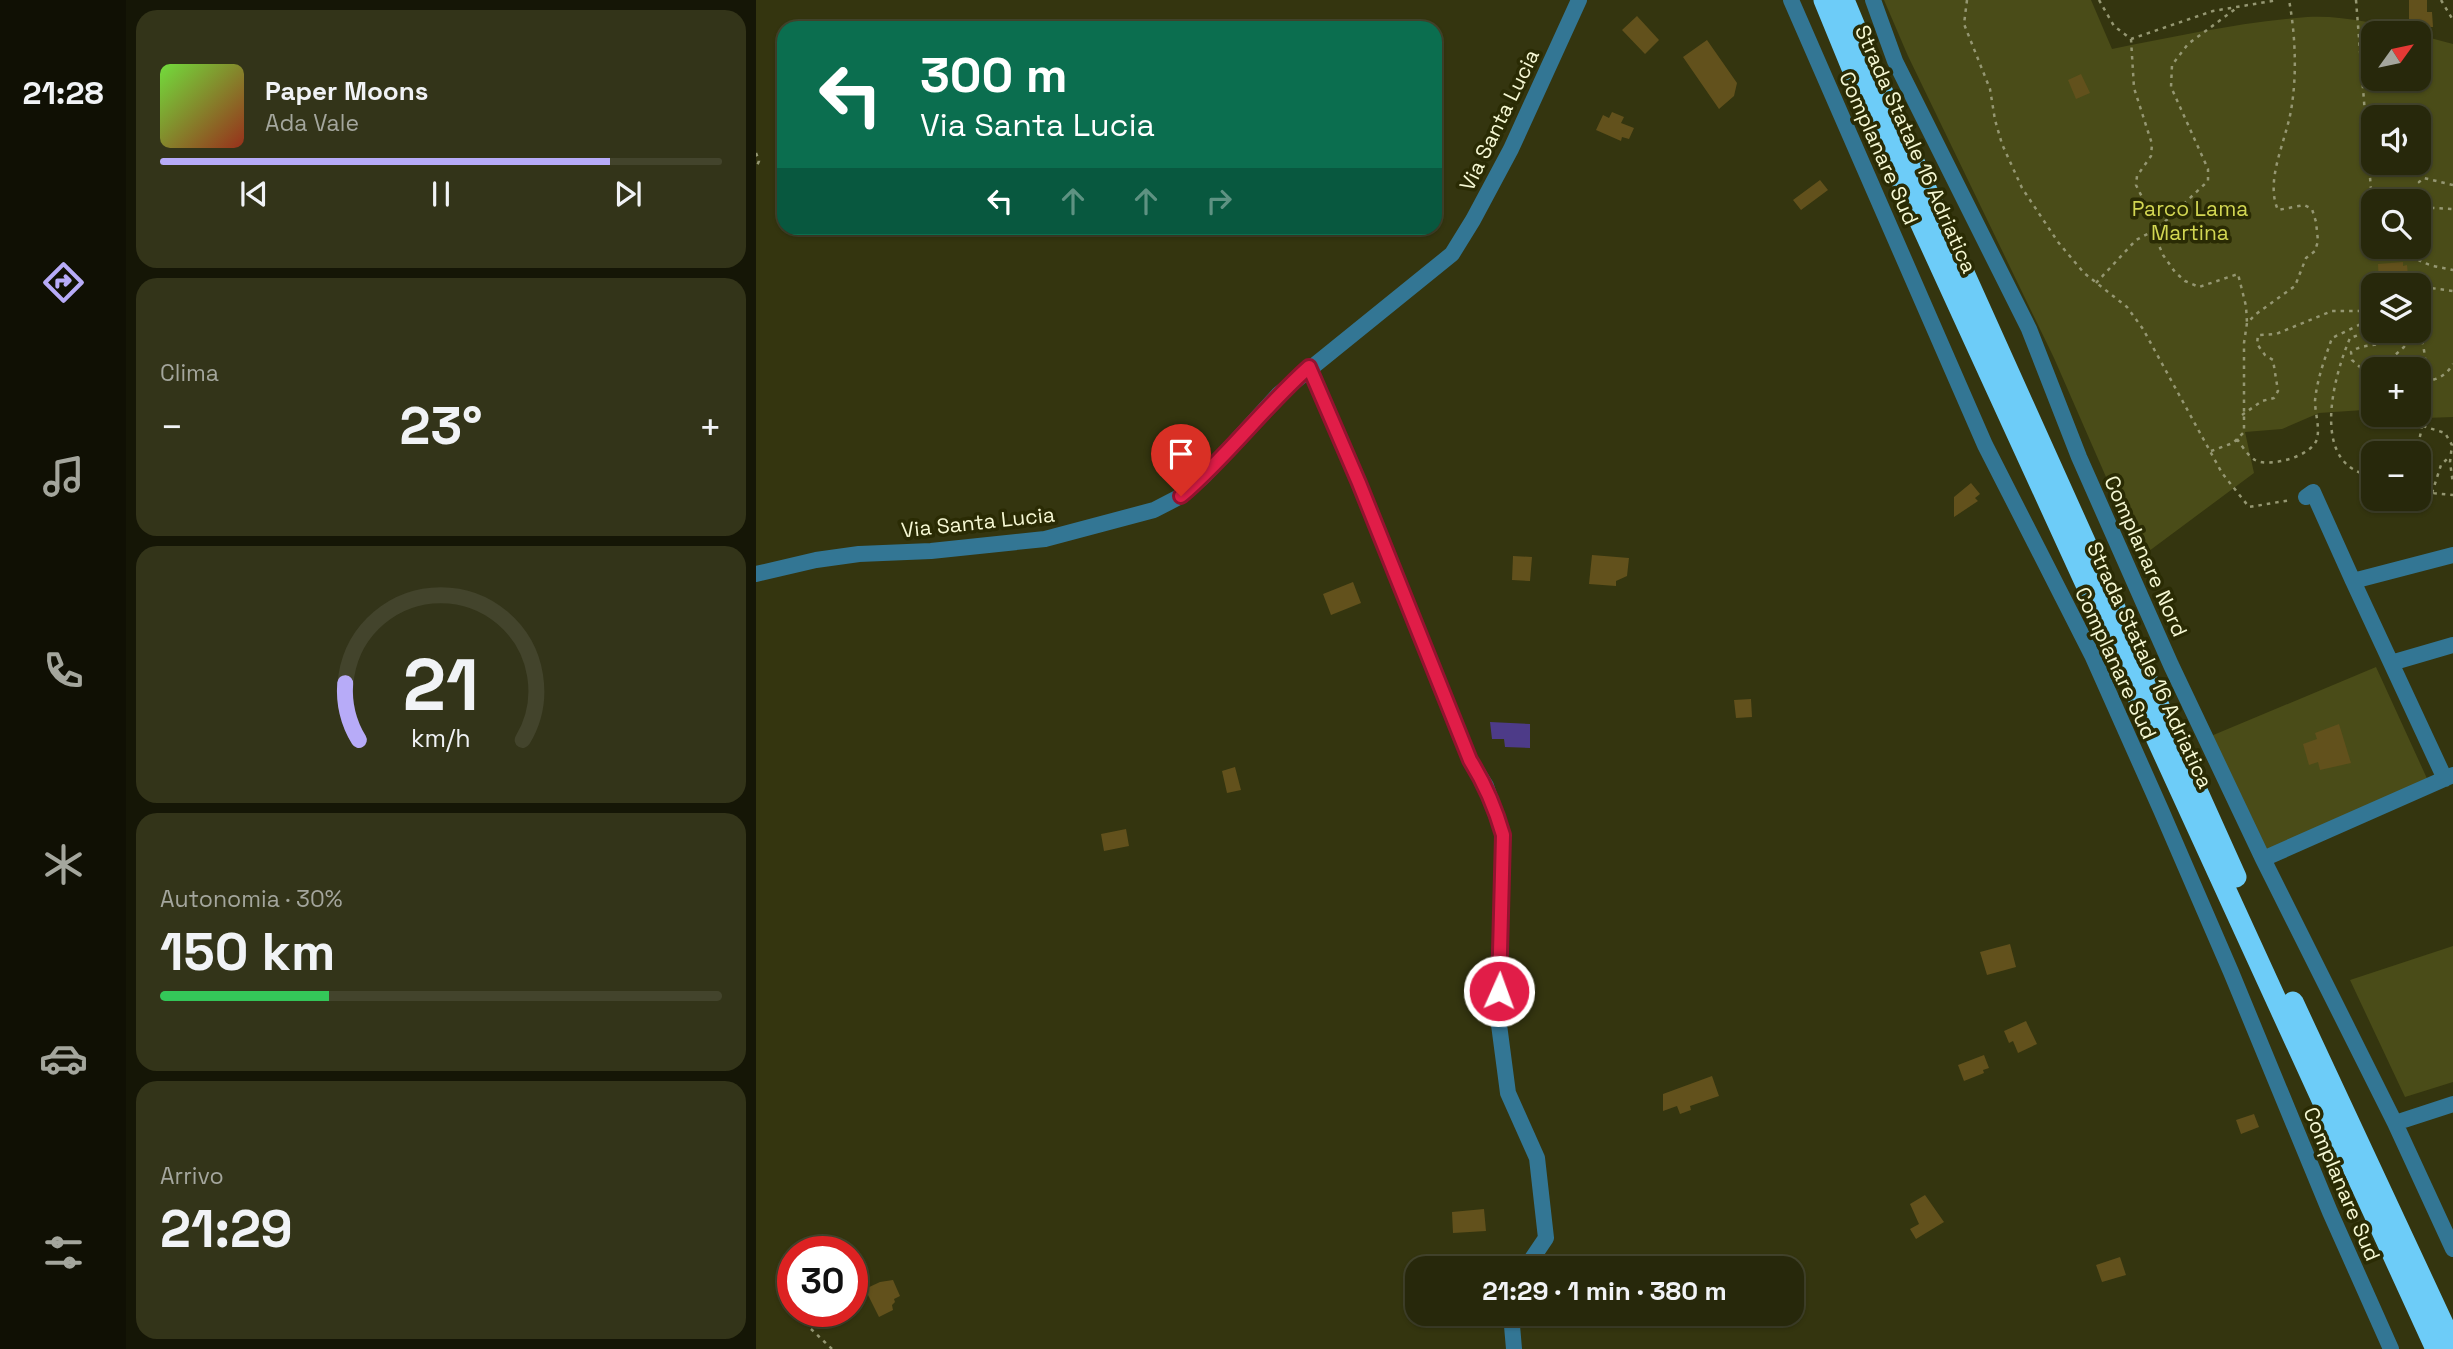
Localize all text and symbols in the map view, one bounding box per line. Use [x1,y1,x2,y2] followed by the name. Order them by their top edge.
[1849,21,1983,277] street label: Strada Statale 16 Adriatica
[2361,21,2431,91] north arrow
[2361,21,2431,511] map controls
[920,44,1068,106] text: 300 m
[1453,45,1545,195] street label: Via Santa Lucia
[805,49,896,140] icon: left
[1833,67,1925,229] street label: Complanare Sud
[22,73,104,113] text: 21:28
[265,74,428,108] text: Paper Moons
[920,105,1155,145] text: Via Santa Lucia
[2361,105,2431,175] button: sound
[265,108,359,138] text: Ada Vale
[235,175,273,213] icon: previous
[422,175,460,213] icon: pause
[609,175,647,213] icon: next
[981,182,1019,220] icon: left
[1054,182,1092,220] icon: ahead
[1127,182,1165,220] icon: ahead
[1200,182,1238,220] icon: right
[2361,189,2431,259] button: search
[2132,195,2248,246] park label: Parco Lama Martina
[39,258,88,307] icon: directions
[2361,273,2431,343] button: layers
[2361,357,2431,427] button: +
[160,358,219,388] text: Clima
[400,393,483,459] text: 23°
[160,403,184,451] text: −
[698,403,722,451] text: +
[1151,424,1211,496] pin
[1162,435,1200,473] icon: arrive
[2361,441,2431,511] button: −
[39,452,88,501] icon: music
[2098,471,2194,641] street label: Complanare Nord
[900,501,1056,543] street label: Via Santa Lucia
[2081,537,2219,793] street label: Strada Statale 16 Adriatica
[2069,583,2163,743] street label: Complanare Sud
[403,639,479,732] text: 21
[39,646,88,695] icon: phone
[411,722,471,754] text: km/h
[39,840,88,889] icon: climate
[160,884,342,914] text: Autonomia · 30%
[160,919,335,985] text: 150 km
[1462,954,1536,1028] position arrow
[39,1034,88,1083] icon: car
[2297,1103,2387,1265] street label: Complanare Sud
[160,1161,224,1191] text: Arrivo
[160,1196,293,1262] text: 21:29
[39,1228,88,1277] icon: filters
[777,1236,868,1327] speed limit sign: 30
[1482,1274,1727,1308] text: 21:29 · 1 min · 380 m

